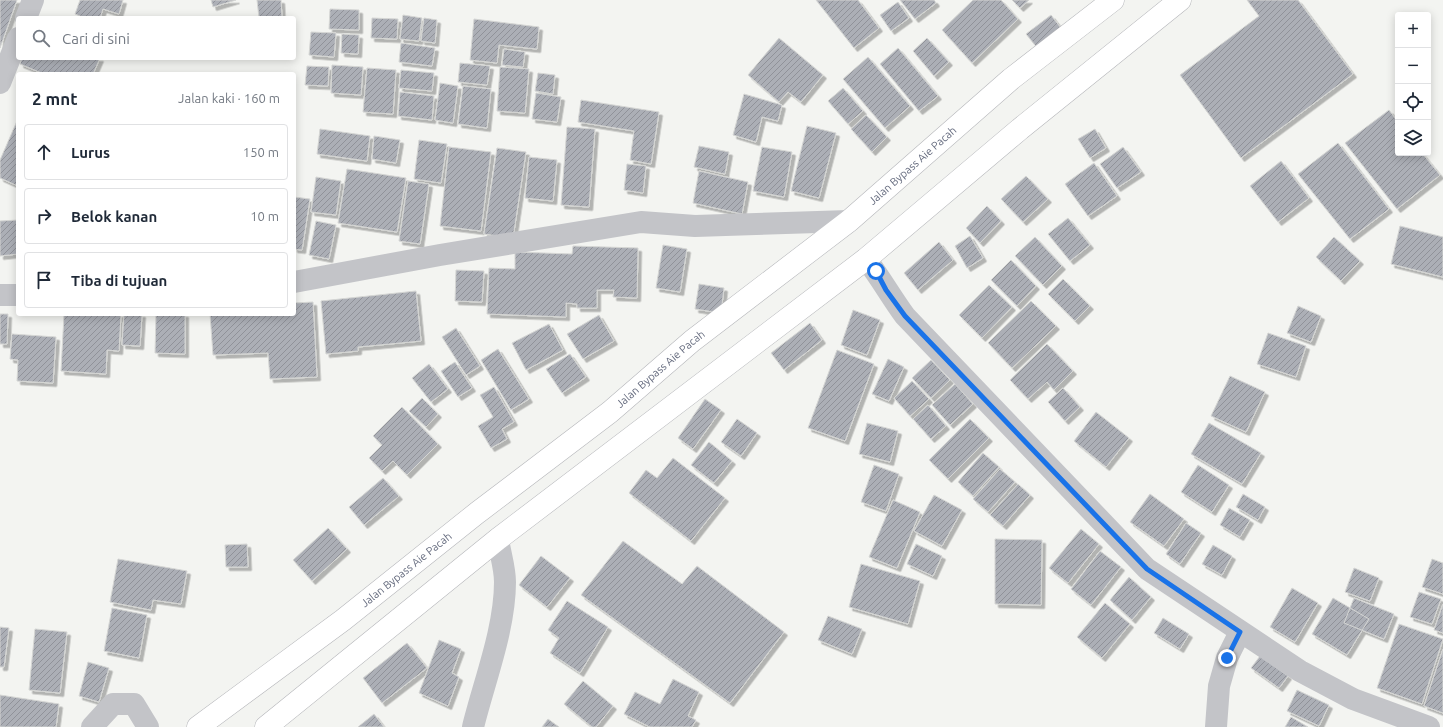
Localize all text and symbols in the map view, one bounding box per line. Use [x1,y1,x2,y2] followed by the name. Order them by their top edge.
[1395,12,1431,156] map controls
[1395,12,1431,48] button: +
[16,16,296,60] search box
[30,27,52,49] icon: search
[62,30,130,47] text: Cari di sini
[1395,48,1431,84] button: −
[1395,84,1431,120] button: locate
[32,89,78,108] text: 2 mnt
[178,91,280,105] text: Jalan kaki · 160 m
[1395,120,1431,156] button: layers
[866,124,959,207] street label: Jalan Bypass Aie Pacah
[33,141,55,163] icon: ahead
[71,144,110,161] text: Lurus
[243,145,279,159] text: 150 m
[33,205,55,227] icon: right
[71,208,157,225] text: Belok kanan
[250,209,279,223] text: 10 m
[867,262,885,280] route start
[33,269,55,291] icon: arrive
[71,272,167,289] text: Tiba di tujuan
[614,328,707,410] street label: Jalan Bypass Aie Pacah
[358,530,454,609] street label: Jalan Bypass Aie Pacah
[1218,649,1236,667] route end

